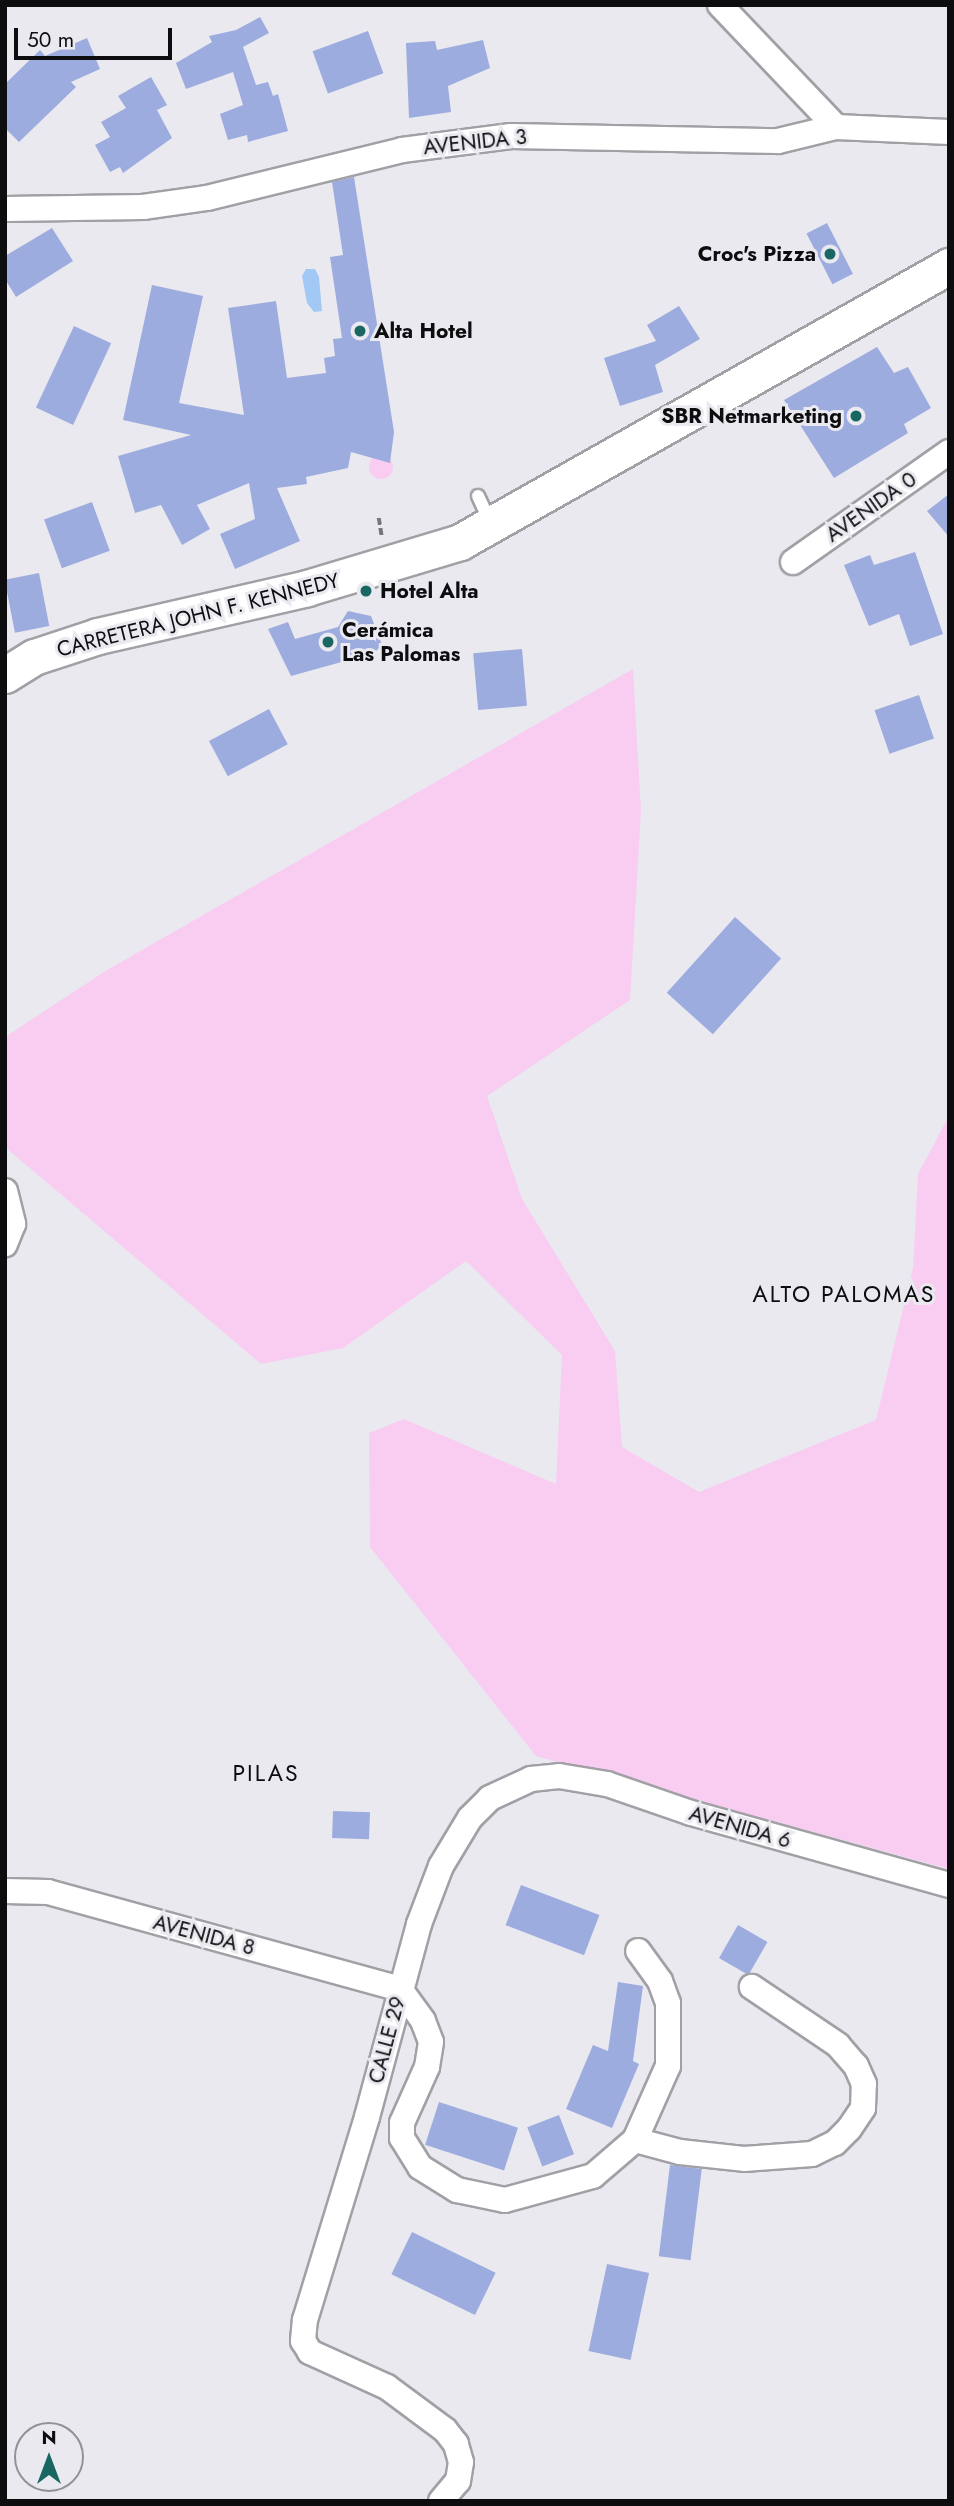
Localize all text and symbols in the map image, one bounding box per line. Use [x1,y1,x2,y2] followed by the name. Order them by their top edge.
[18,14,175,58] scale bar
[27,25,74,55] text: 50 m
[422,124,528,160] street label: AVENIDA 3
[698,241,816,267] place label: Croc's Pizza
[822,246,838,262] marker: Croc's Pizza
[374,318,473,344] place label: Alta Hotel
[352,323,368,339] marker: Alta Hotel
[661,403,842,429] place label: SBR Netmarketing
[848,408,864,424] marker: SBR Netmarketing
[821,467,921,547] street label: AVENIDA 0
[54,568,342,662] street label: CARRETERA JOHN F. KENNEDY
[380,578,479,604] place label: Hotel Alta
[358,583,374,599] marker: Hotel Alta
[342,617,460,667] place label: Cerámica Las Palomas
[320,634,336,650] marker: Cerámica Las Palomas
[754,1280,934,1308] district label: ALTO PALOMAS
[233,1759,299,1787] district label: PILAS
[686,1800,794,1854] street label: AVENIDA 6
[151,1909,257,1961] street label: AVENIDA 8
[363,1994,411,2086] street label: CALLE 29
[14,2422,84,2492] north arrow
[41,2424,57,2451] text: N

